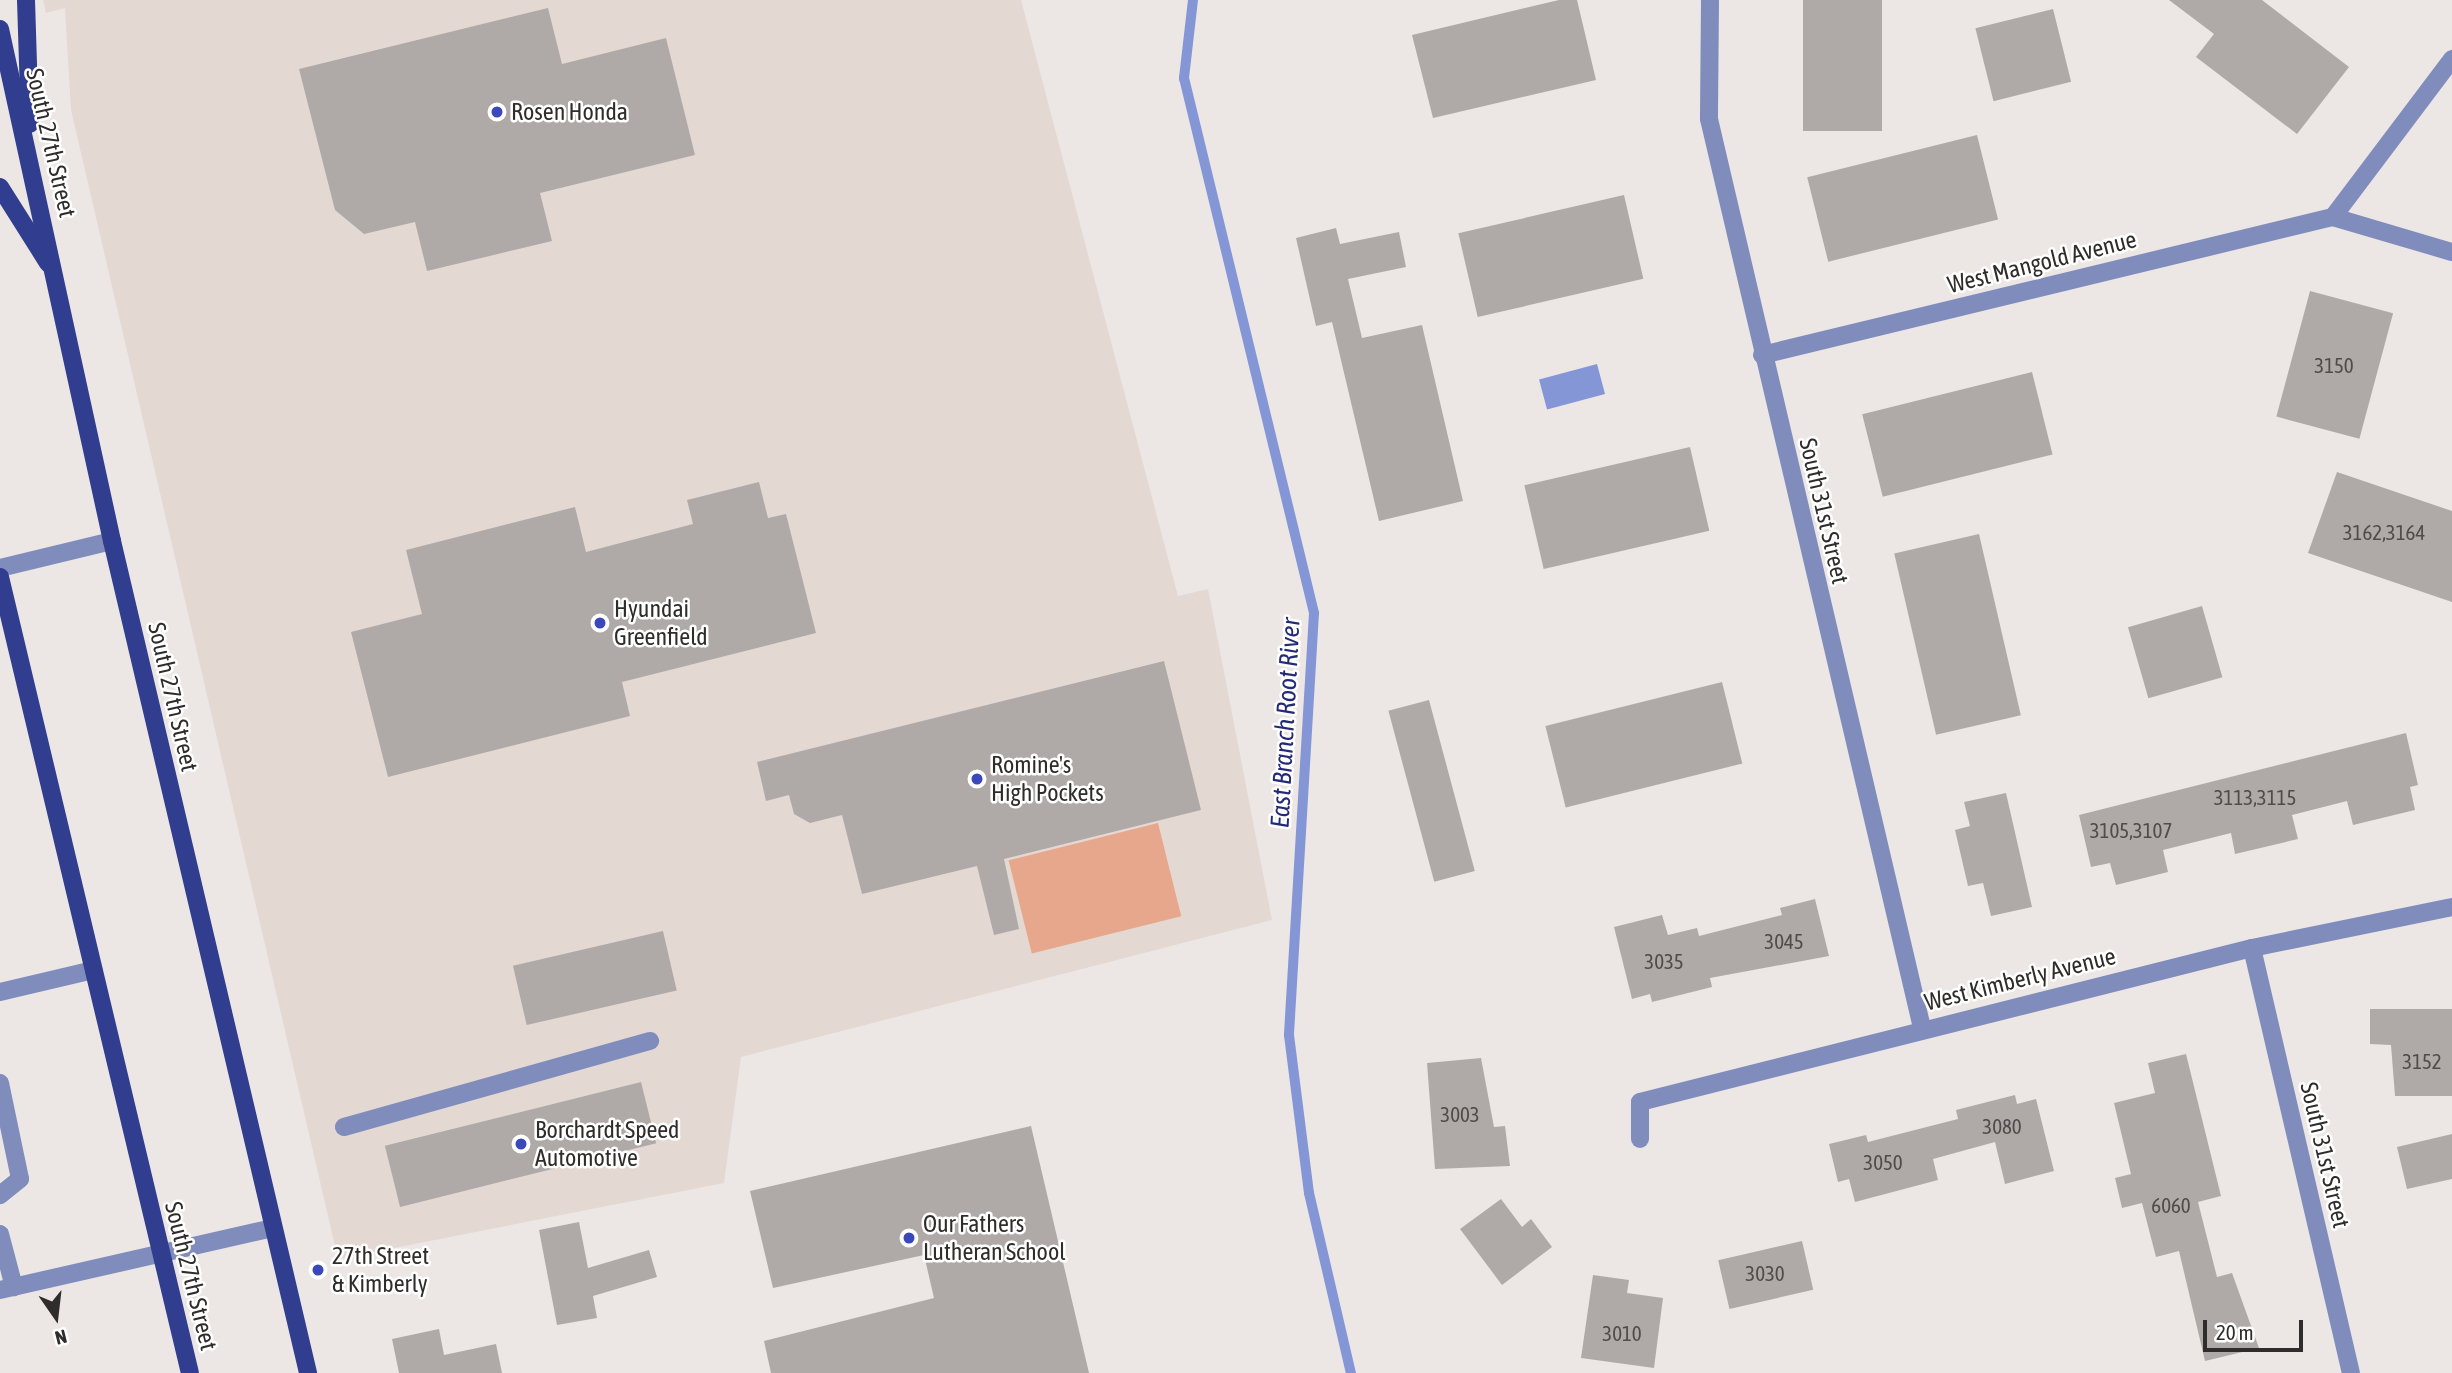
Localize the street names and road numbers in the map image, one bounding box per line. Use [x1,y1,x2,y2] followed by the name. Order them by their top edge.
[20,66,82,220] street label: South 27th Street
[1945,225,2139,299] street label: West Mangold Avenue
[1793,435,1855,587] street label: South 31st Street
[142,620,204,774] street label: South 27th Street
[1921,941,2119,1017] street label: West Kimberly Avenue
[2294,1079,2356,1231] street label: South 31st Street
[159,1199,223,1353] street label: South 27th Street

